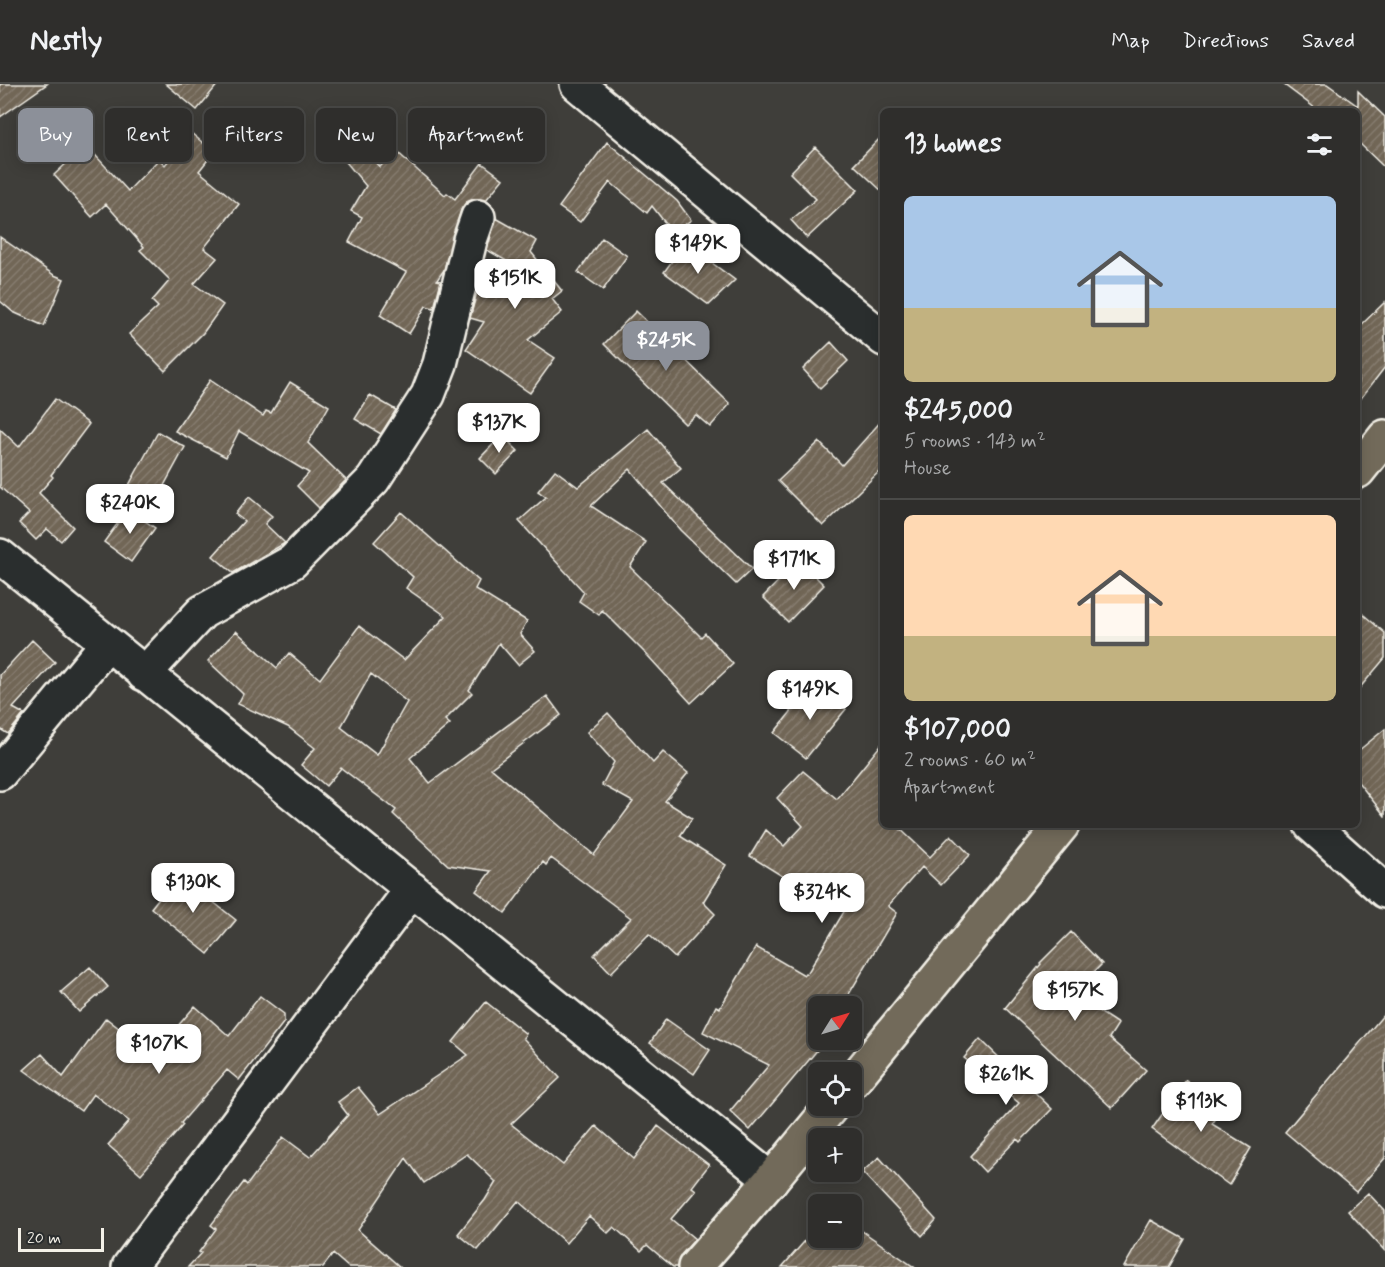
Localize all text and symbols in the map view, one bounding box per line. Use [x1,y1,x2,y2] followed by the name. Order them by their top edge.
[30,23,102,60] text: Nestly
[1111,27,1150,55] text: Map
[1183,27,1269,55] text: Directions
[1302,27,1355,55] text: Saved
[18,108,93,162] chip: Buy
[105,108,192,162] chip: Rent
[204,108,304,162] chip: Filters
[316,108,396,162] chip: New
[408,108,545,162] chip: Apartment
[904,127,1002,161] text: 13 homes
[1303,128,1336,161] icon: filters
[656,224,740,275] pin: $149K
[669,230,727,257] text: $149K
[1066,235,1174,343] icon: home
[473,259,557,310] pin: $151K
[488,265,542,292] text: $151K
[624,321,708,372] pin: $245K
[637,327,695,354] text: $245K
[904,394,1013,428] text: $245,000
[457,403,541,454] pin: $137K
[472,409,526,436] text: $137K
[904,428,1046,455] text: 5 rooms · 143 m²
[904,455,951,482] text: House
[88,484,172,535] pin: $240K
[100,490,160,517] text: $240K
[752,540,836,591] pin: $171K
[768,546,820,573] text: $171K
[1066,554,1174,662] icon: home
[768,670,852,721] pin: $149K
[781,676,839,703] text: $149K
[904,713,1011,747] text: $107,000
[904,747,1036,774] text: 2 rooms · 60 m²
[904,774,995,801] text: Apartment
[151,863,235,914] pin: $130K
[165,869,221,896] text: $130K
[780,873,864,924] pin: $324K
[793,879,851,906] text: $324K
[1033,971,1117,1022] pin: $157K
[1047,977,1103,1004] text: $157K
[808,996,862,1050] north arrow
[808,996,862,1248] map controls
[117,1024,201,1075] pin: $107K
[130,1030,188,1057] text: $107K
[964,1055,1048,1106] pin: $261K
[979,1061,1033,1088] text: $261K
[808,1062,862,1116] button: locate
[1159,1082,1243,1133] pin: $113K
[1175,1088,1227,1115] text: $113K
[808,1128,862,1182] button: +
[808,1194,862,1248] button: −
[18,1225,104,1252] scale bar
[27,1228,61,1249] text: 20 m

